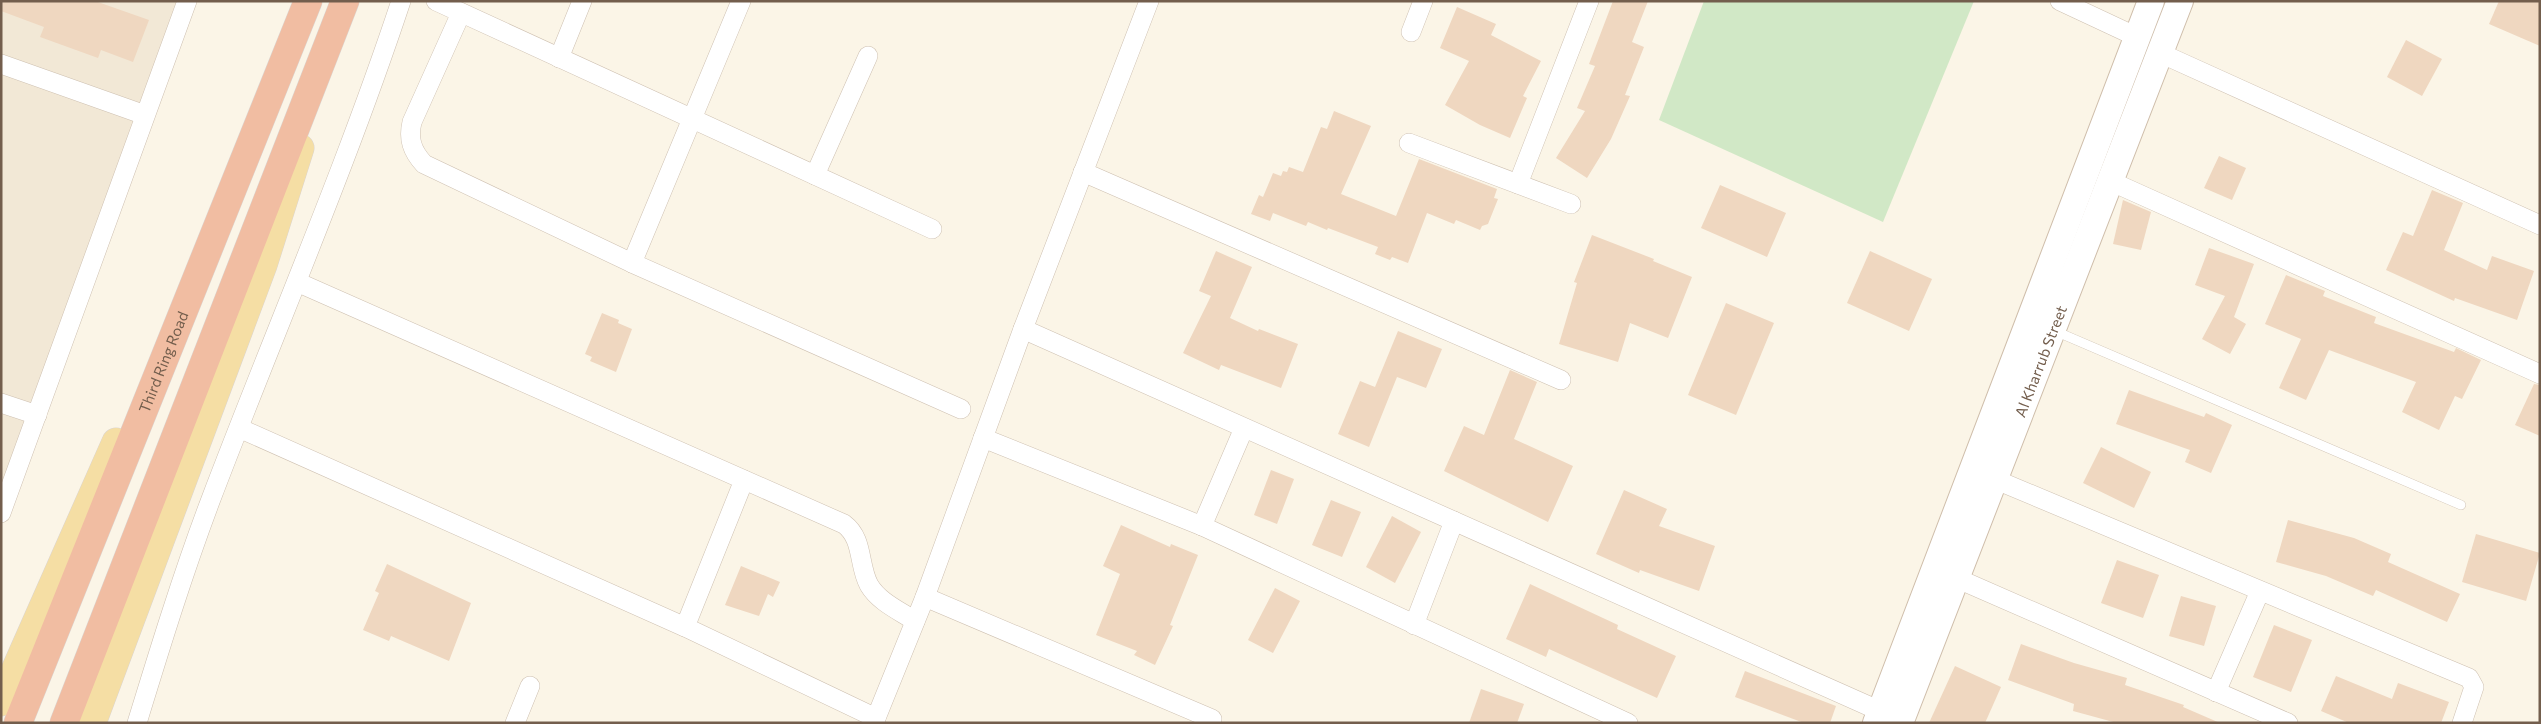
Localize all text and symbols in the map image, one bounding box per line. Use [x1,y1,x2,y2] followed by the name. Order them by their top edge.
[2011,303,2070,420] street label: Al Kharrub Street
[135,309,191,415] street label: Third Ring Road

